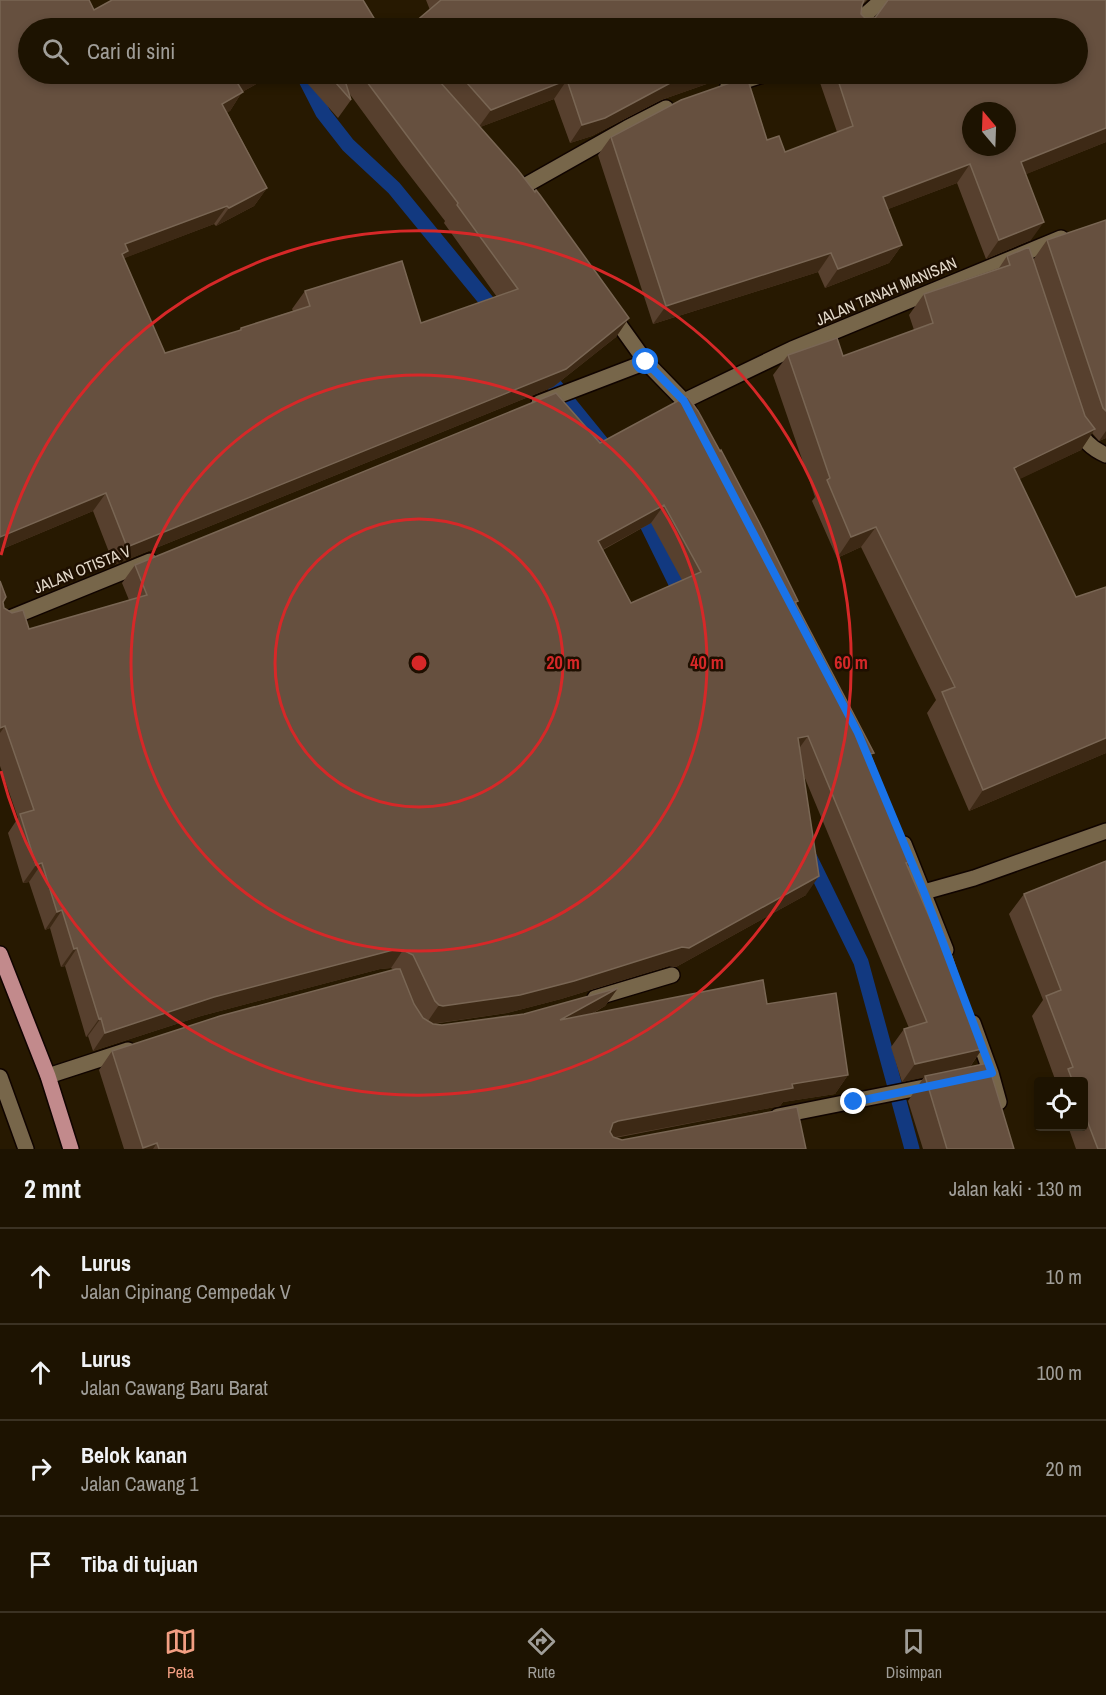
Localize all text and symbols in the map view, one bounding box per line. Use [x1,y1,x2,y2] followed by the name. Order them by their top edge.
[18,18,1088,84] search box
[39,35,72,68] icon: search
[87,36,175,66] text: Cari di sini
[962,102,1016,156] north arrow
[812,251,960,331] street label: JALAN TANAH MANISAN
[632,348,658,374] route start
[30,539,134,598] street label: JALAN OTISTA V
[546,650,580,675] text: 20 m
[690,650,724,675] text: 40 m
[834,650,868,675] text: 60 m
[409,653,429,673] centre of rings
[1034,1077,1088,1131] map controls
[1034,1077,1088,1131] button: locate
[840,1088,866,1114] route end
[24,1171,81,1206] text: 2 mnt
[949,1175,1082,1202] text: Jalan kaki · 130 m
[81,1248,131,1278] text: Lurus
[24,1260,57,1293] icon: ahead
[1046,1263,1082,1290] text: 10 m
[81,1278,291,1305] text: Jalan Cipinang Cempedak V
[81,1344,131,1374] text: Lurus
[24,1356,57,1389] icon: ahead
[1036,1359,1082,1386] text: 100 m
[81,1374,268,1401] text: Jalan Cawang Baru Barat
[81,1440,187,1470] text: Belok kanan
[24,1452,57,1485] icon: right
[1046,1455,1082,1482] text: 20 m
[81,1470,199,1497] text: Jalan Cawang 1
[24,1548,57,1581] icon: arrive
[81,1549,198,1579] text: Tiba di tujuan
[164,1625,197,1683] tab: Peta
[525,1625,558,1683] tab: Rute
[886,1625,942,1683] tab: Disimpan

